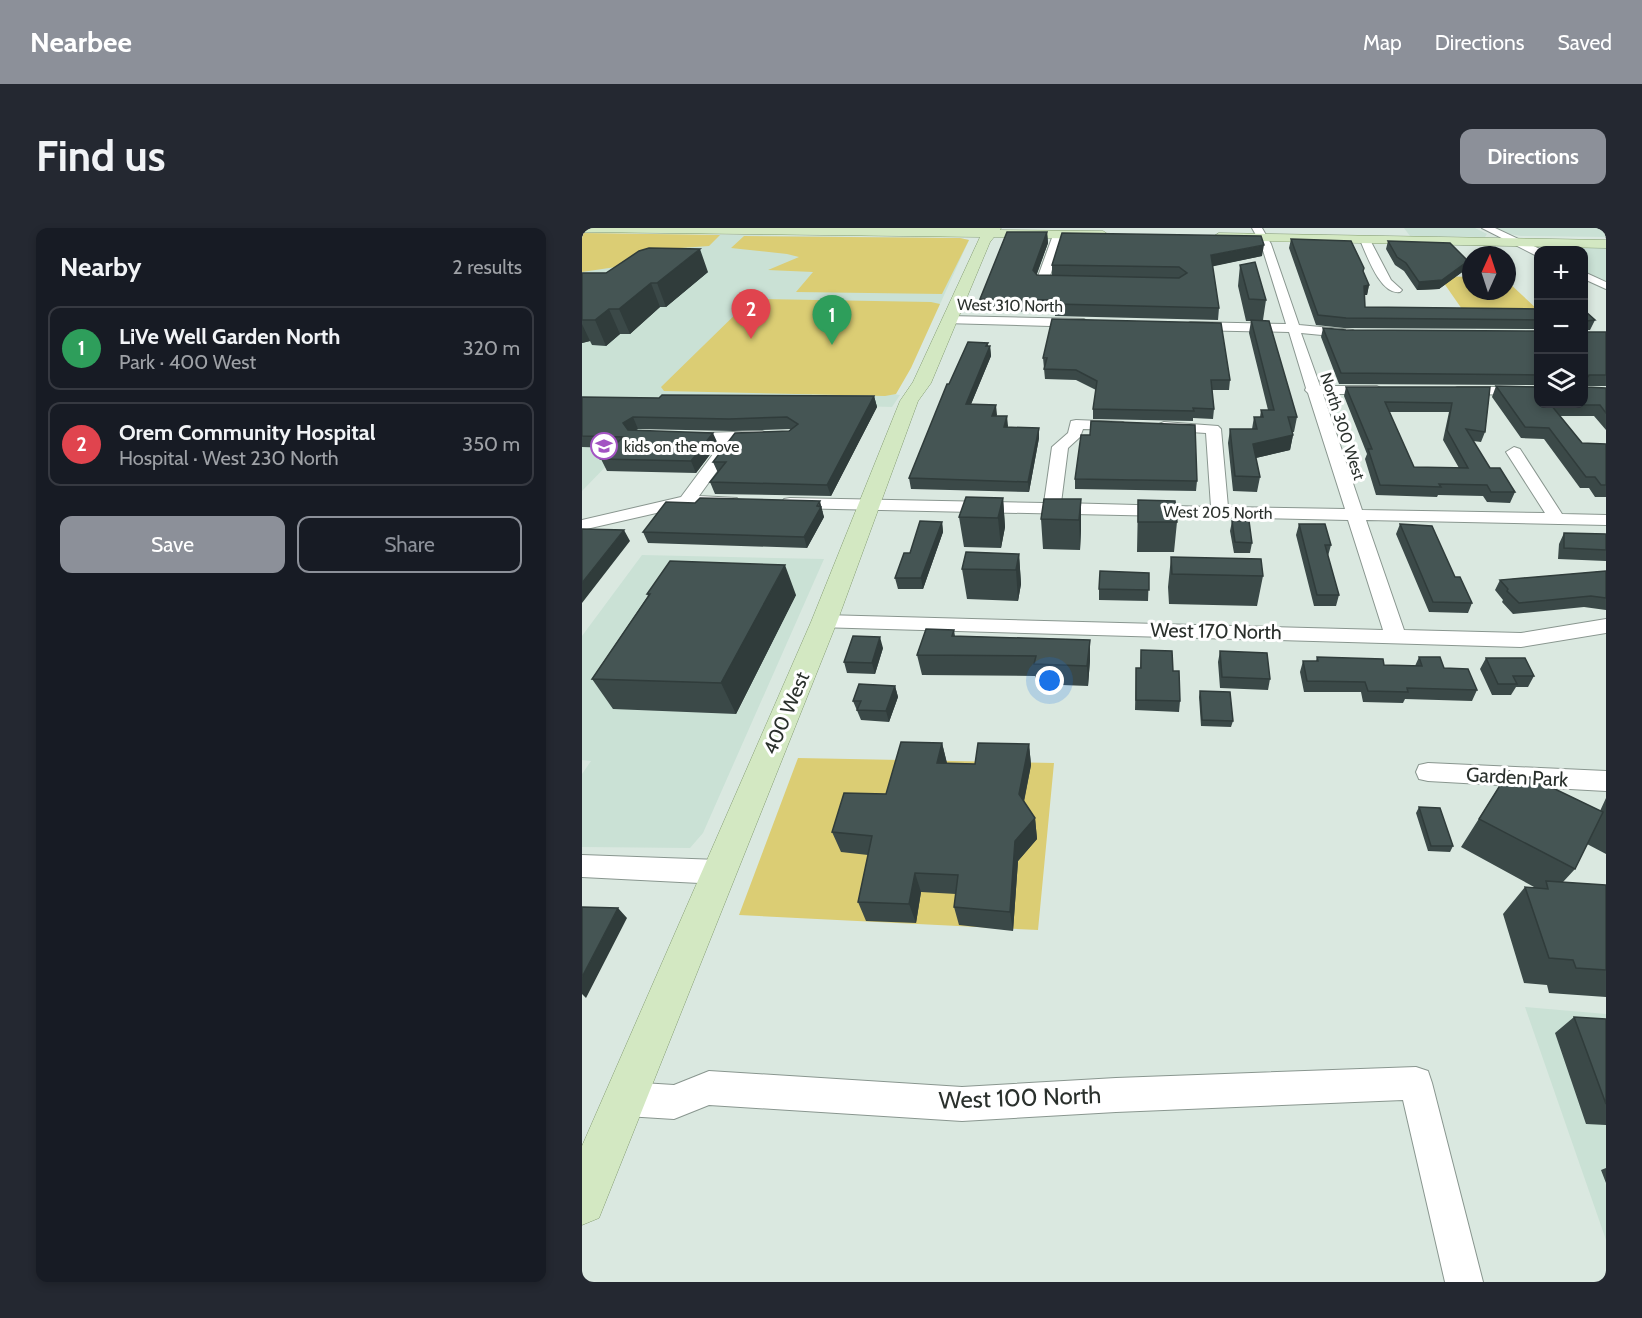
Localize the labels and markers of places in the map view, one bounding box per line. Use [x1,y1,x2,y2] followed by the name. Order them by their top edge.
[732,290,770,339] pin: 2
[812,296,852,345] pin: 1
[589,431,619,461] school or university icon: kids on the move
[624,437,739,456] place label: kids on the move

